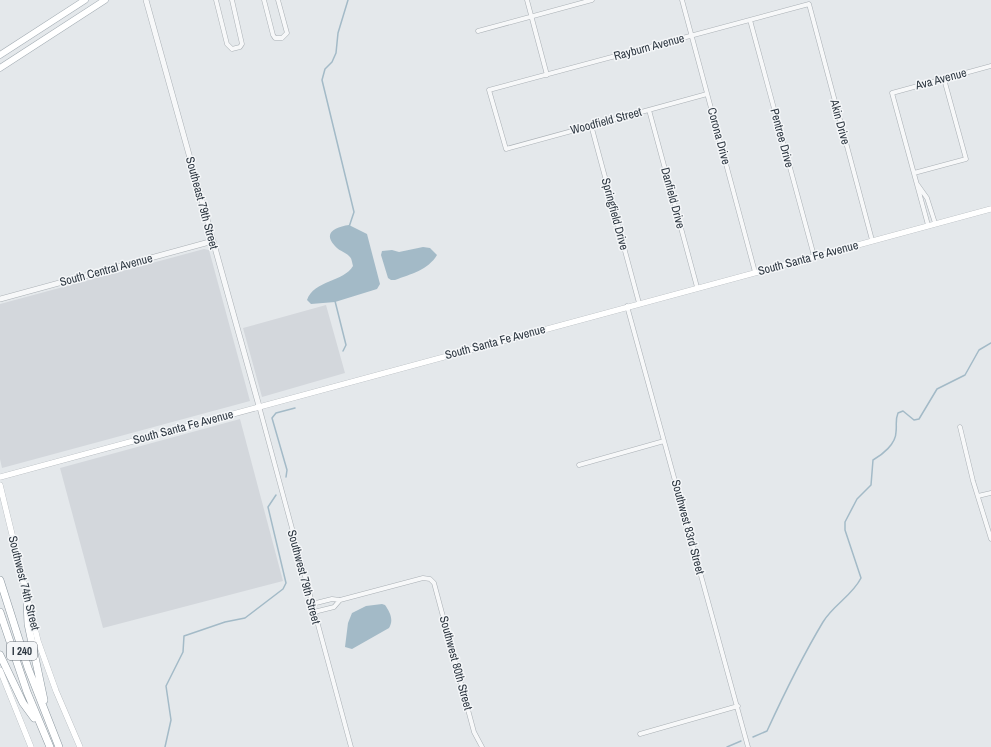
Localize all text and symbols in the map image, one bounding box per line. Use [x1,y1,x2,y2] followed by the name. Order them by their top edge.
[612,30,686,64] street label: Rayburn Avenue
[913,65,968,94] street label: Ava Avenue
[826,97,854,146] street label: Akin Drive
[569,104,644,138] street label: Woodfield Street
[704,106,734,166] street label: Corona Drive
[766,107,798,169] street label: Pentree Drive
[182,155,222,251] street label: Southeast 79th Street
[657,166,689,230] street label: Danfield Drive
[598,176,632,252] street label: Springfield Drive
[756,237,860,279] street label: South Santa Fe Avenue
[58,250,154,290] street label: South Central Avenue
[443,321,547,363] street label: South Santa Fe Avenue
[131,406,235,448] street label: South Santa Fe Avenue
[668,478,708,576] street label: Southwest 83rd Street
[284,528,324,626] street label: Southwest 79th Street
[5,534,44,632] street label: Southwest 74th Street
[436,614,476,712] street label: Southwest 80th Street
[7,642,37,660] road number: I 240

